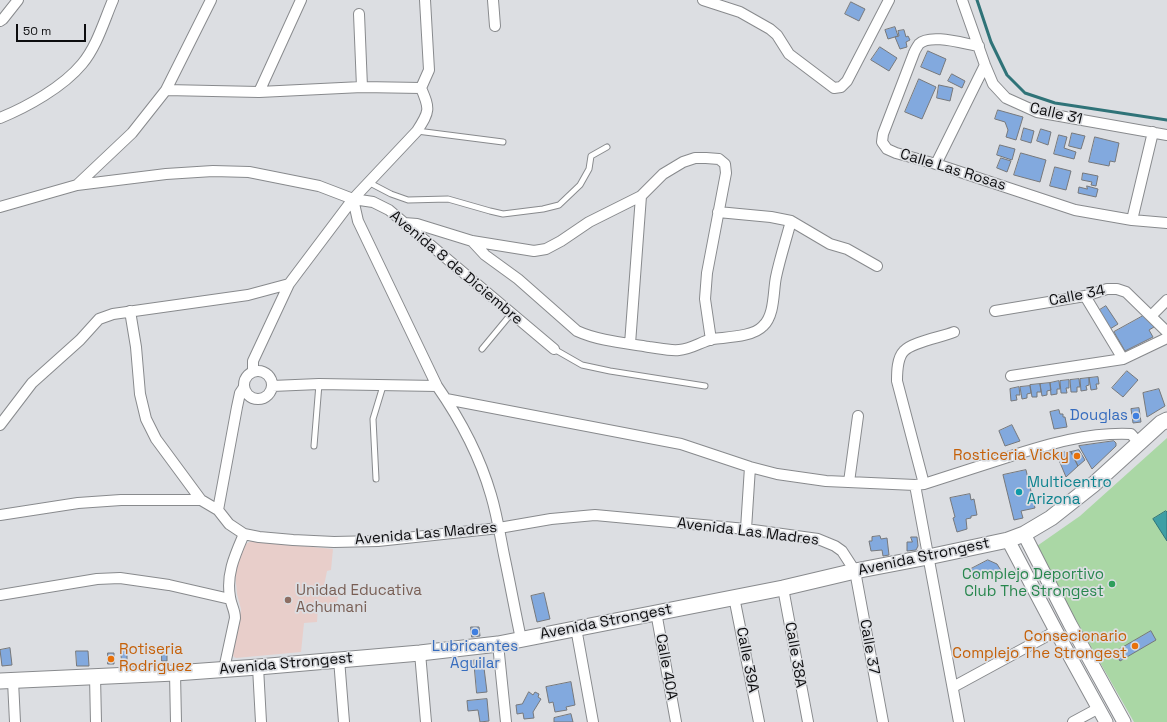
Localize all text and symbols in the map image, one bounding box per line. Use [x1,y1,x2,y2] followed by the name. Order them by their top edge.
[18,16,88,42] scale bar
[23,23,51,39] text: 50 m
[1028,99,1084,129] street label: Calle 31
[898,145,1008,195] street label: Calle Las Rosas
[386,207,526,329] street label: Avenida 8 de Diciembre
[1047,282,1107,310] street label: Calle 34
[1070,407,1128,425] place label: Douglas
[1131,411,1141,421] marker: Douglas
[953,447,1069,465] place label: Rosticeria Vicky
[1072,451,1082,461] marker: Rosticeria Vicky
[1027,474,1112,509] place label: Multicentro Arizona
[1014,487,1024,497] marker: Multicentro Arizona
[676,514,820,550] street label: Avenida Las Madres
[354,519,498,549] street label: Avenida Las Madres
[857,534,991,580] street label: Avenida Strongest
[962,566,1104,601] place label: Complejo Deportivo Club The Strongest
[1107,579,1117,589] marker: Complejo Deportivo Club The Strongest
[296,582,422,617] place label: Unidad Educativa Achumani
[283,595,293,605] marker: Unidad Educativa Achumani
[539,600,673,644] street label: Avenida Strongest
[855,618,883,676] street label: Calle 37
[780,621,810,689] street label: Calle 38A
[732,626,762,694] street label: Calle 39A
[470,627,480,637] marker: Lubricantes Aguilar
[952,628,1127,663] place label: Consecionario Complejo The Strongest
[651,633,681,701] street label: Calle 40A
[432,638,518,673] place label: Lubricantes Aguilar
[119,641,192,676] place label: Rotiseria Rodriguez
[1130,641,1140,651] marker: Consecionario Complejo The Strongest
[219,649,353,679] street label: Avenida Strongest
[106,654,116,664] marker: Rotiseria Rodriguez

